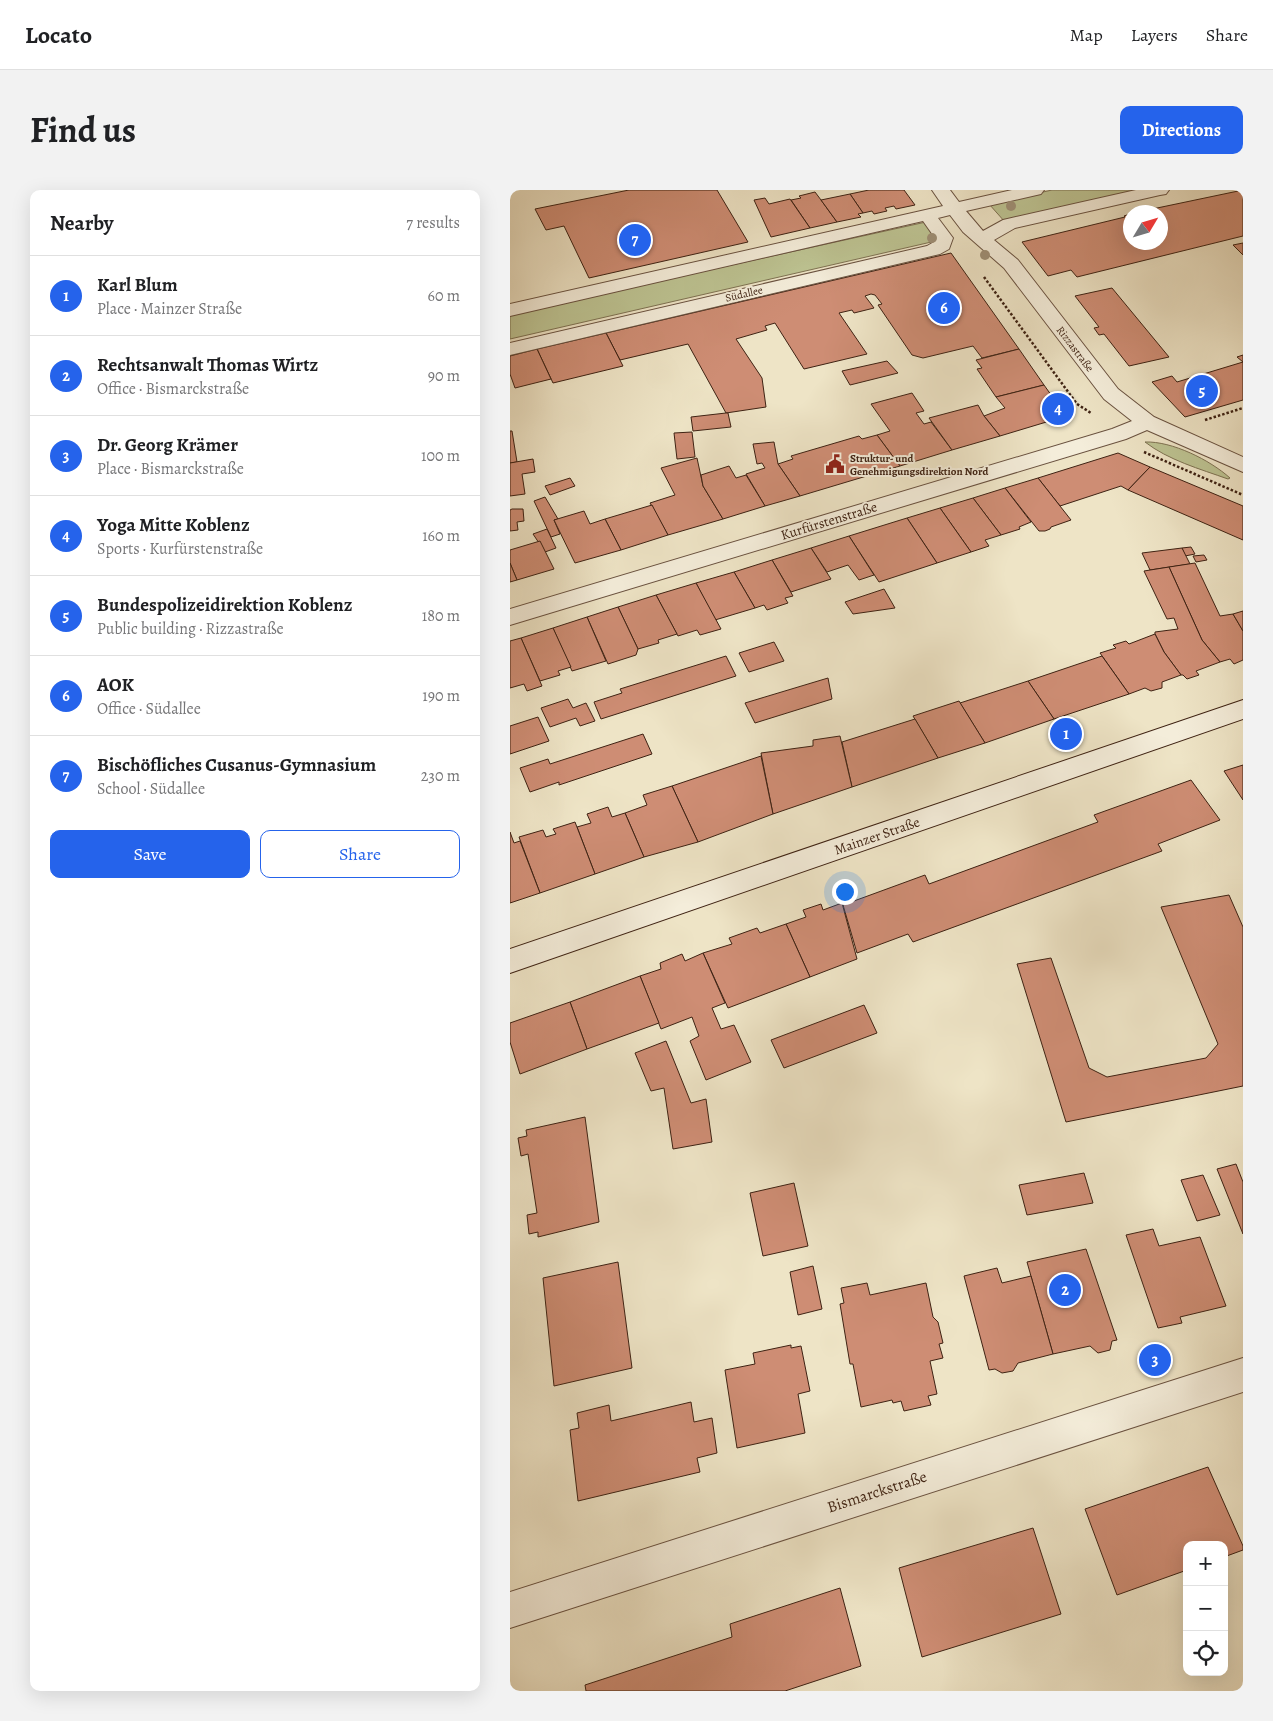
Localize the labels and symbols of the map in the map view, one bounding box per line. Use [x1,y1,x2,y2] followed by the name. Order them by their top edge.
[1123,205,1168,250] north arrow
[619,221,651,259] pin: 7
[724,282,764,306] street label: Südallee
[928,289,960,327] pin: 6
[1053,323,1097,375] street label: Rizzastraße
[1186,372,1218,410] pin: 5
[1042,390,1074,428] pin: 4
[850,451,988,479] place label: Struktur- und Genehmigungsdirektion Nord
[824,453,846,475] public building icon: Struktur- und Genehmigungsdirektion Nord
[779,497,879,545] street label: Kurfürstenstraße
[1050,715,1082,753] pin: 1
[832,813,922,859] street label: Mainzer Straße
[832,879,858,905] your location
[1049,1271,1081,1309] pin: 2
[1139,1341,1171,1379] pin: 3
[824,1466,930,1518] street label: Bismarckstraße

